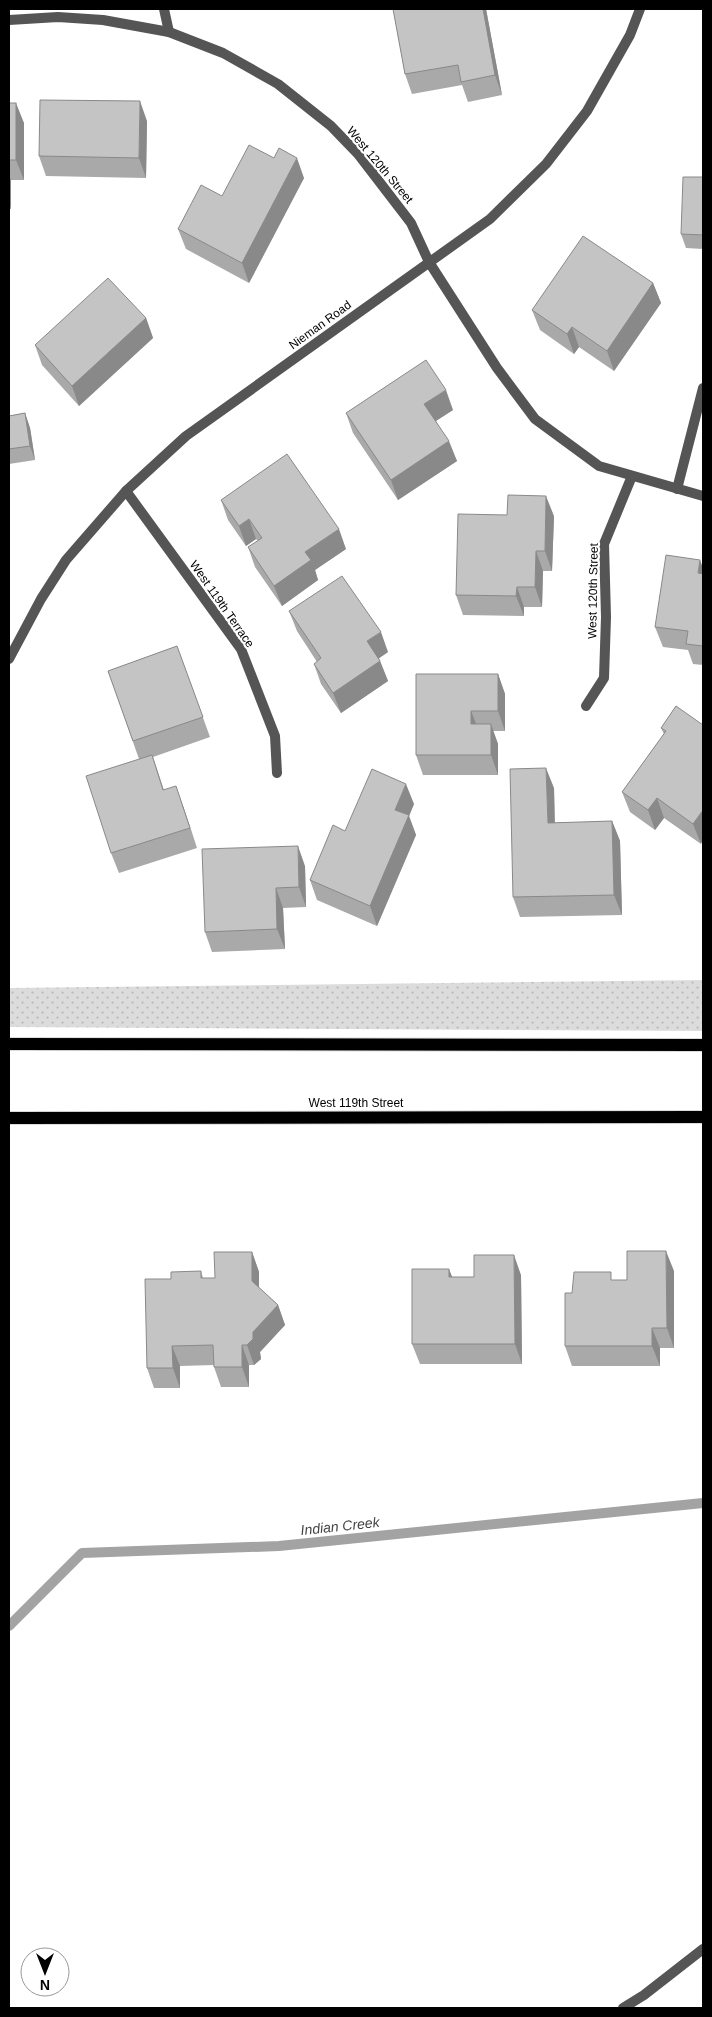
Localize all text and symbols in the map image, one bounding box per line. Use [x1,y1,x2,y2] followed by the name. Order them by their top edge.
[344,124,417,207] street label: West 120th Street
[286,298,354,352] street label: Nieman Road
[585,542,601,639] street label: West 120th Street
[187,558,257,650] street label: West 119th Terrace
[309,1096,404,1110] street label: West 119th Street
[300,1514,381,1538] water label: Indian Creek
[20,1947,70,1997] north arrow
[40,1977,50,1993] text: N

